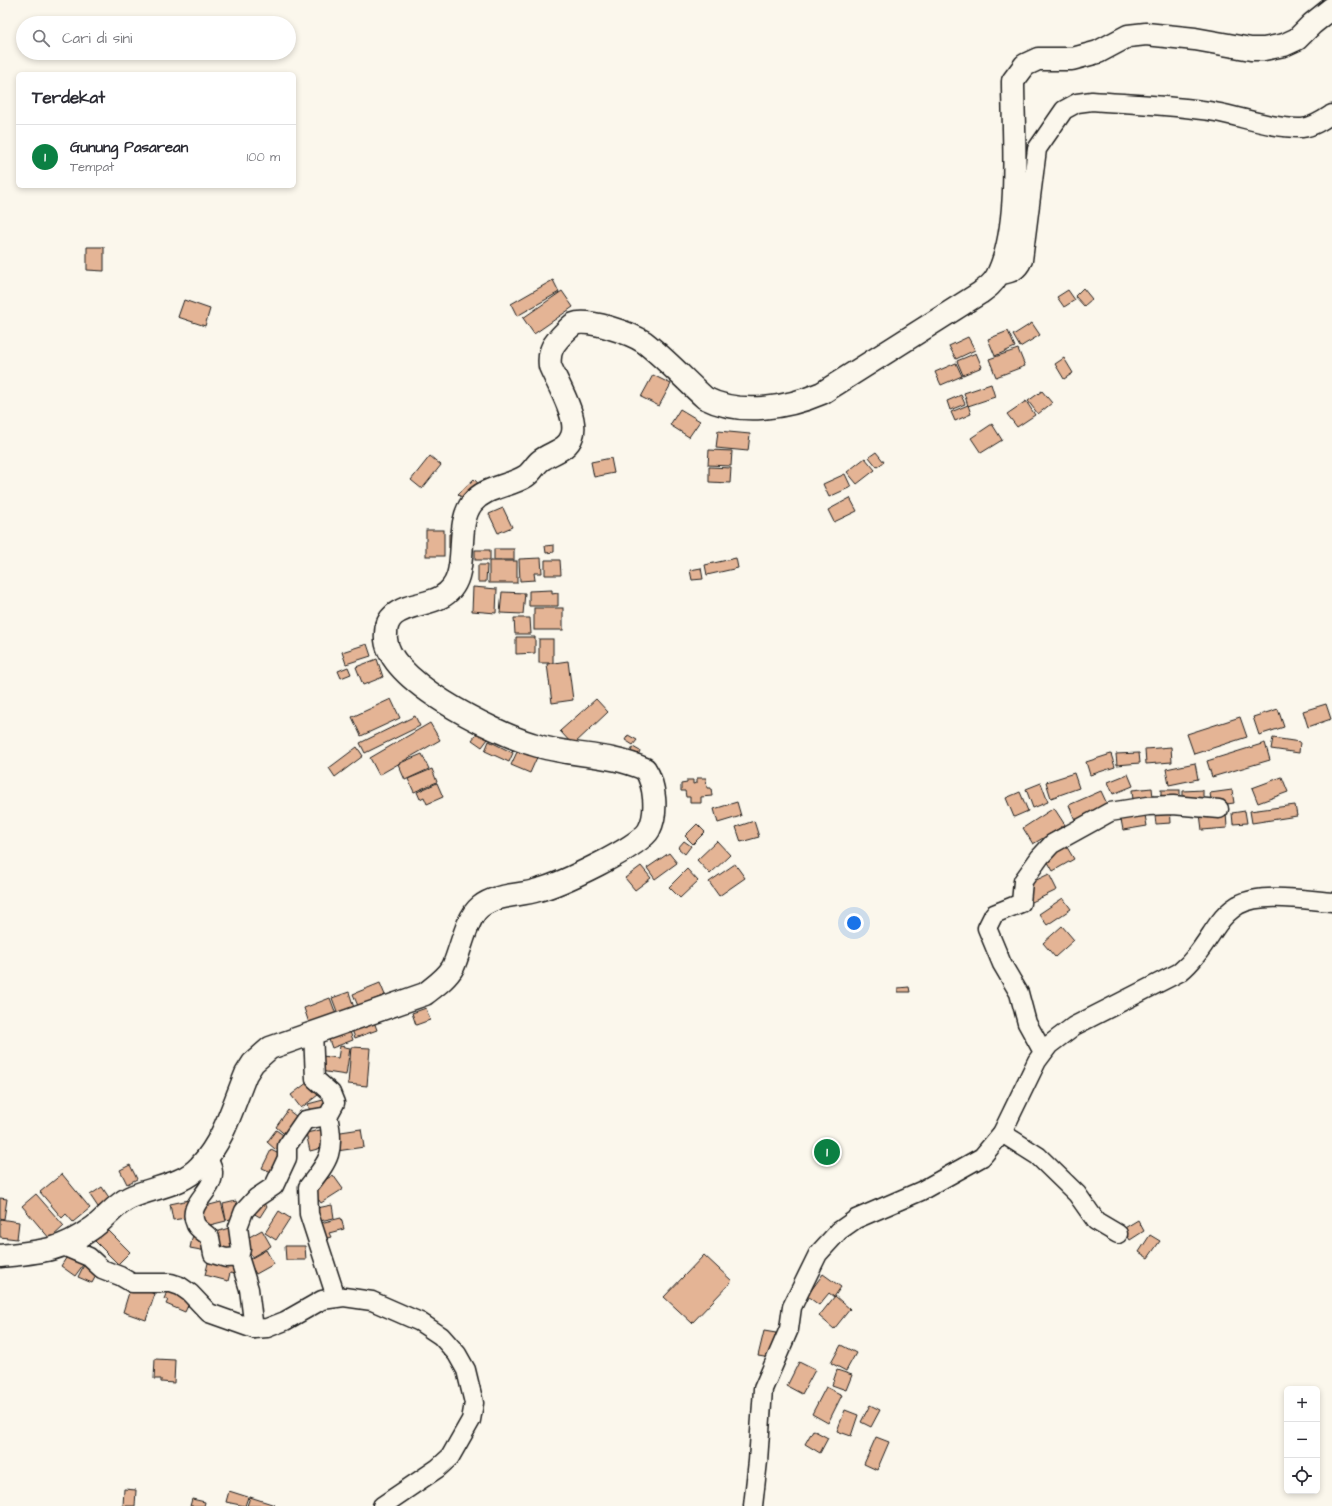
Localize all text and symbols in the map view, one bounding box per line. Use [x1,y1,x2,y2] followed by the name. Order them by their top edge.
[16,16,296,60] search box
[30,27,52,49] icon: search
[62,28,132,49] text: Cari di sini
[32,86,105,110] text: Terdekat
[70,137,188,158] text: Gunung Pasarean
[44,148,46,166] text: 1
[247,148,280,166] text: 100 m
[70,158,114,176] text: Tempat
[844,913,864,933] your location
[814,1137,840,1167] pin: 1
[1284,1386,1320,1494] map controls
[1284,1386,1320,1422] button: +
[1284,1422,1320,1458] button: −
[1284,1458,1320,1494] button: locate

